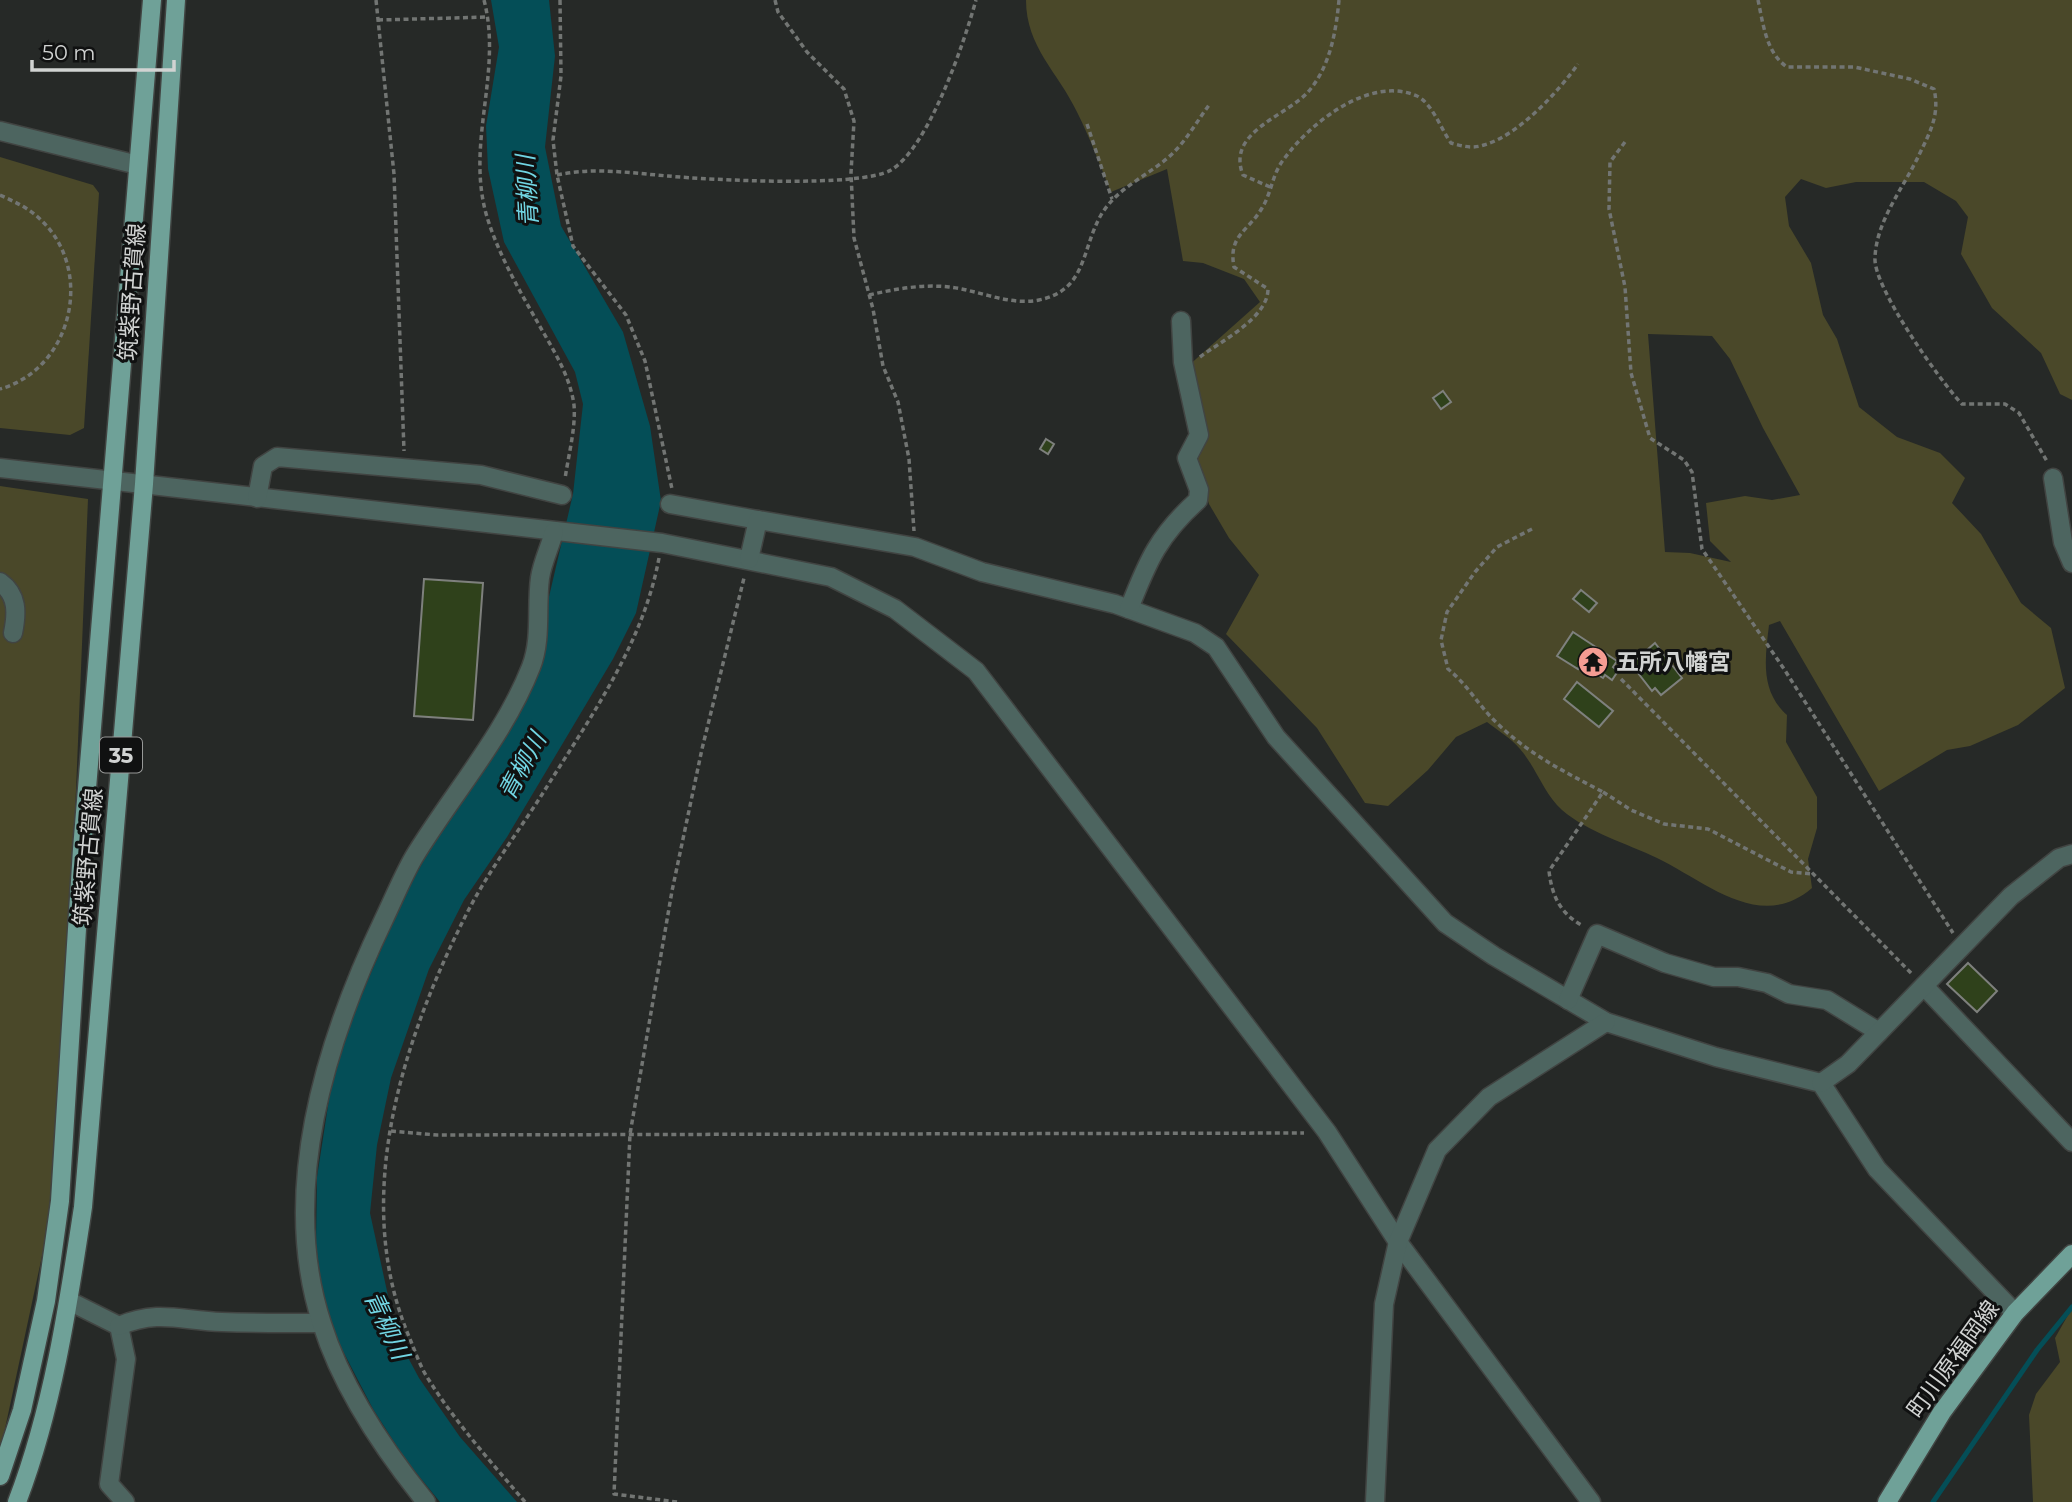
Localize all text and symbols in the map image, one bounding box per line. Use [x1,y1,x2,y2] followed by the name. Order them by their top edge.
[32,28,173,72] scale bar
[42,40,96,65] text: 50 m
[510,151,543,228] water label: 青柳川
[113,222,151,362] street label: 筑紫野古賀線
[1576,645,1610,679] temple icon: 五所八幡宮
[1616,648,1731,676] place label: 五所八幡宮
[492,725,553,805] water label: 青柳川
[100,738,142,772] road number: 35
[68,787,108,927] street label: 筑紫野古賀線
[359,1286,417,1366] water label: 青柳川
[1901,1295,2005,1423] street label: 町川原福岡線

